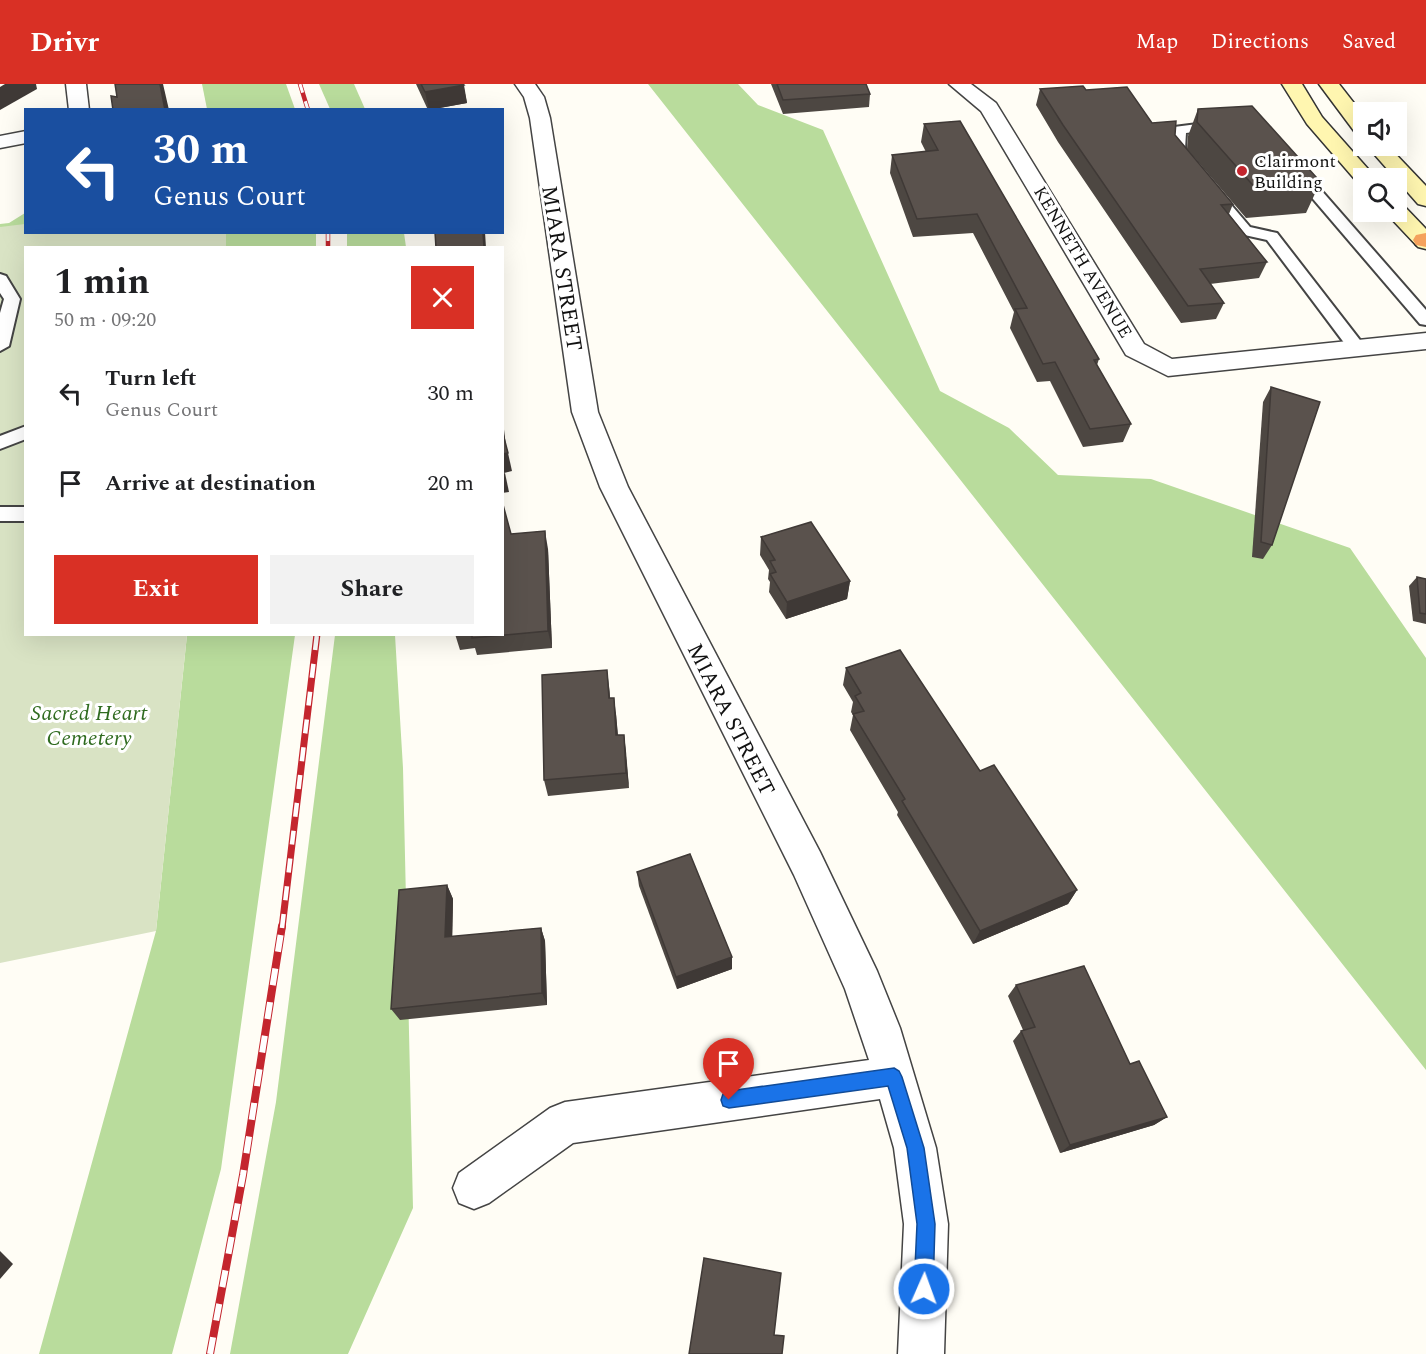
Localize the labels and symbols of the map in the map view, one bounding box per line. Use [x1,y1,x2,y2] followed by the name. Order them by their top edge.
[1254,148,1336,196] place label: Clairmont Building
[1235,164,1249,178] marker: Clairmont Building
[1026,181,1139,344] street label: KENNETH AVENUE
[532,183,591,353] street label: MIARA STREET
[678,638,783,802] street label: MIARA STREET
[31,697,148,755] park label: Sacred Heart Cemetery
[703,1038,754,1100] pin
[892,1257,956,1321] position arrow

